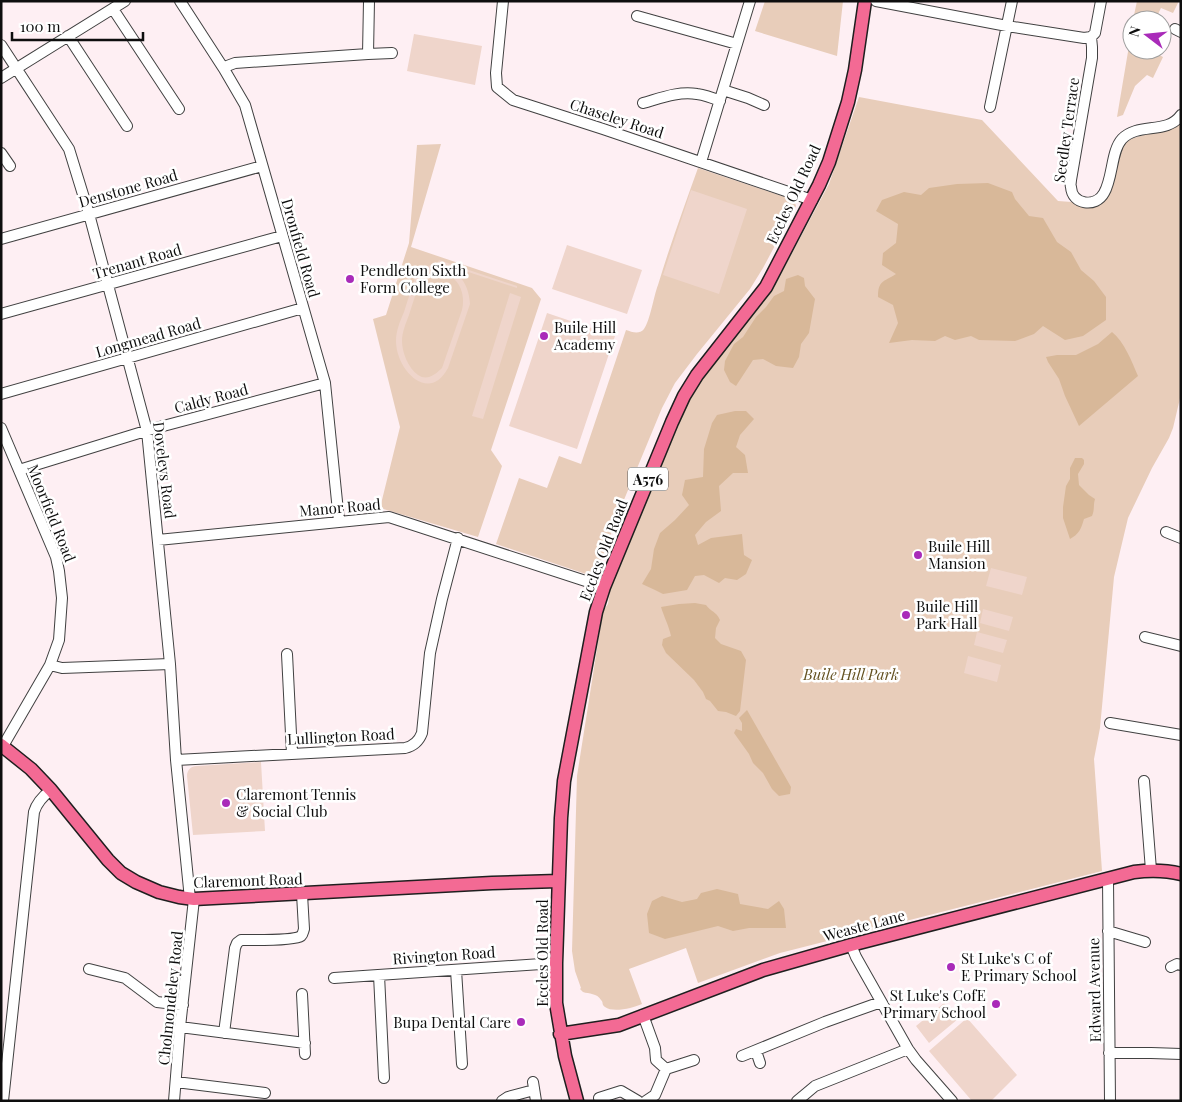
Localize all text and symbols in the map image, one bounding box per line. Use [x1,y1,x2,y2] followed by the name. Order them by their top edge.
[12,10,144,42] scale bar
[1122,10,1172,60] north arrow
[20,16,61,36] text: 100 m
[1123,24,1145,39] text: N
[1049,76,1083,184] street label: Seedley Terrace
[568,93,667,143] street label: Chaseley Road
[761,141,825,247] street label: Eccles Old Road
[76,164,180,212] street label: Denstone Road
[277,196,325,300] street label: Dronfield Road
[90,239,184,283] street label: Trenant Road
[360,260,466,297] place label: Pendleton Sixth Form College
[344,273,356,285] marker: Pendleton Sixth Form College
[93,312,203,362] street label: Longmead Road
[553,317,616,354] place label: Buile Hill Academy
[538,330,550,342] marker: Buile Hill Academy
[172,378,250,417] street label: Caldy Road
[149,420,181,520] street label: Doveleys Road
[23,461,81,565] street label: Moorfield Road
[628,468,668,490] road number: A576
[298,493,382,521] street label: Manor Road
[574,496,632,604] street label: Eccles Old Road
[928,536,990,573] place label: Buile Hill Mansion
[912,549,924,561] marker: Buile Hill Mansion
[916,596,978,633] place label: Buile Hill Park Hall
[900,609,912,621] marker: Buile Hill Park Hall
[802,664,899,684] park label: Buile Hill Park
[287,723,396,749] street label: Lullington Road
[236,784,356,821] place label: Claremont Tennis & Social Club
[220,797,232,809] marker: Claremont Tennis & Social Club
[193,868,303,892] street label: Claremont Road
[532,899,552,1007] street label: Eccles Old Road
[820,904,907,946] street label: Weaste Lane
[153,930,187,1066] street label: Cholmondeley Road
[1083,938,1105,1042] street label: Edward Avenue
[392,941,496,969] street label: Rivington Road
[961,948,1077,985] place label: St Luke's C of E Primary School
[945,961,957,973] marker: St Luke's C of E Primary School
[883,985,986,1022] place label: St Luke's CofE Primary School
[990,998,1002,1010] marker: St Luke's CofE Primary School
[393,1012,511,1032] place label: Bupa Dental Care
[515,1016,527,1028] marker: Bupa Dental Care

